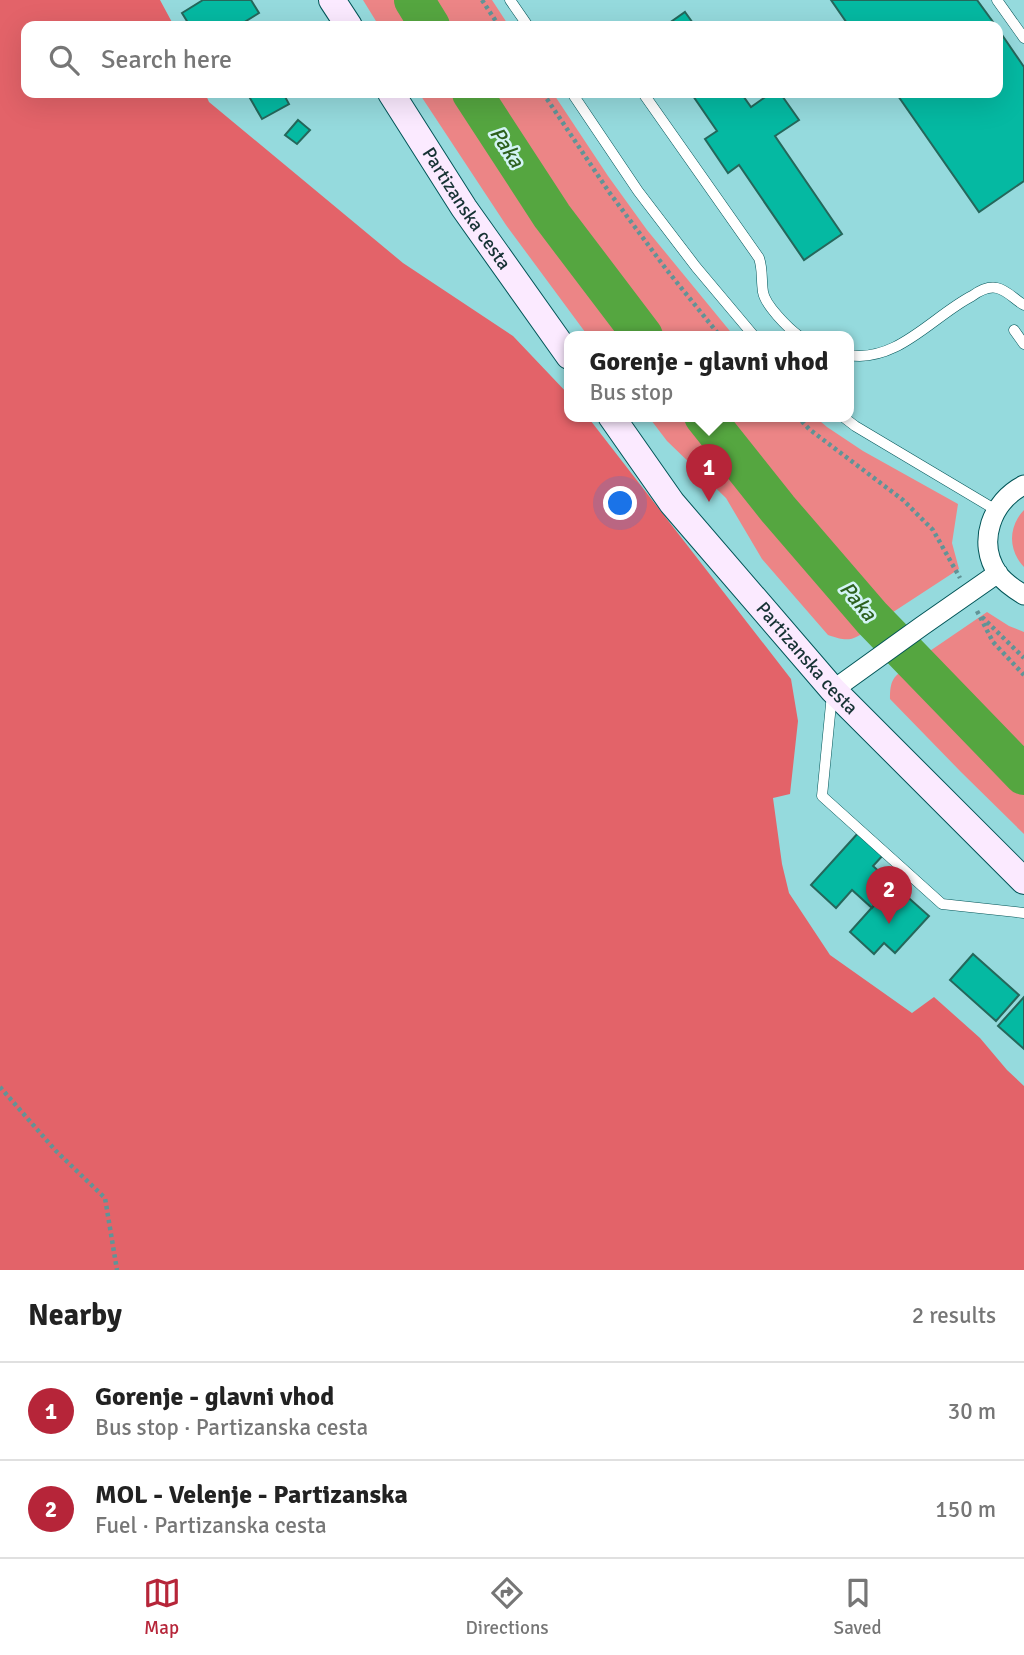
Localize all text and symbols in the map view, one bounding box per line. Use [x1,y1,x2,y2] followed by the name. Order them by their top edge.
[21,21,1003,98] search box
[45,41,83,79] icon: search
[101,44,232,76] text: Search here
[484,122,530,173] water label: Paka
[417,143,516,275] street label: Partizanska cesta
[564,331,854,422] popup
[589,346,829,378] text: Gorenje - glavni vhod
[589,378,673,407] text: Bus stop
[686,444,732,502] pin: 1
[603,486,637,520] your location
[834,576,883,627] water label: Paka
[751,597,863,720] street label: Partizanska cesta
[866,866,912,924] pin: 2
[28,1297,122,1334] text: Nearby
[912,1301,996,1330] text: 2 results
[95,1381,334,1413] text: Gorenje - glavni vhod
[45,1397,57,1426] text: 1
[948,1397,996,1426] text: 30 m
[95,1413,368,1442] text: Bus stop · Partizanska cesta
[95,1479,408,1511] text: MOL - Velenje - Partizanska
[45,1495,57,1524] text: 2
[935,1495,996,1524] text: 150 m
[95,1511,327,1540] text: Fuel · Partizanska cesta
[143,1574,181,1640] tab: Map
[466,1574,549,1640] tab: Directions
[834,1574,881,1640] tab: Saved

